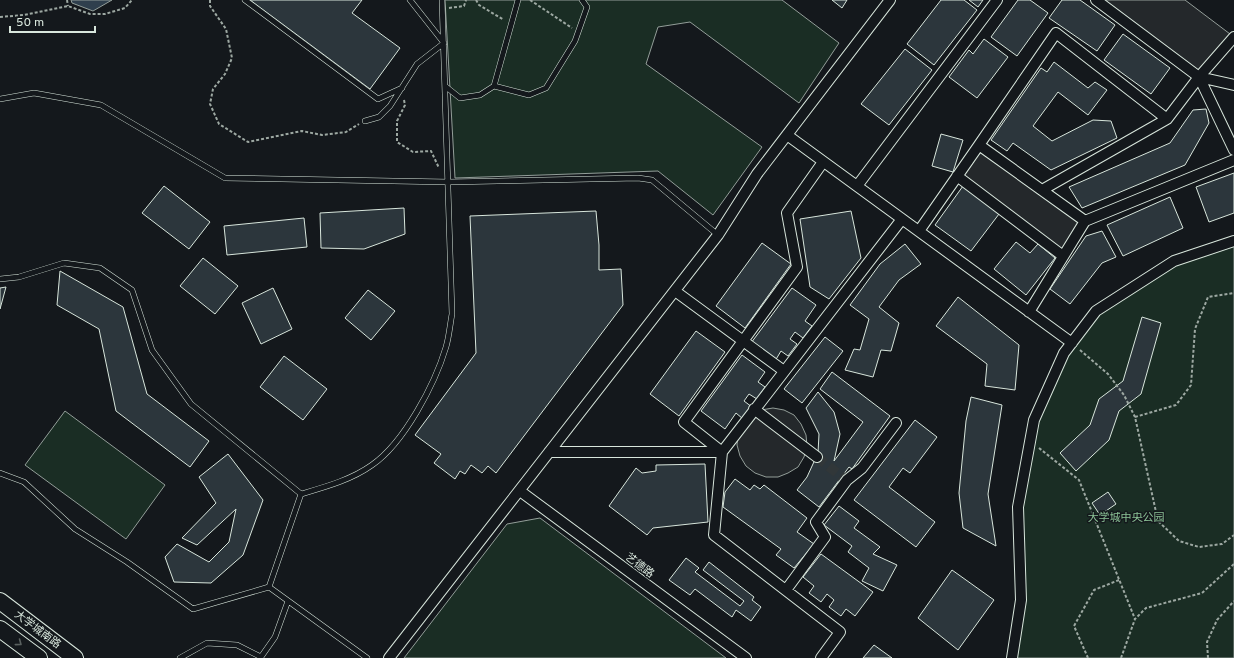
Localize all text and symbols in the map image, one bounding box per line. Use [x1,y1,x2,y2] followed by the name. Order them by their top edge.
[10,8,95,34] scale bar
[16,15,44,31] text: 50 m
[1088,511,1165,525] park label: 大学城中央公园
[622,550,657,581] street label: 艺德路
[11,608,64,652] street label: 大学城南路
[15,639,22,646] one-way arrow

